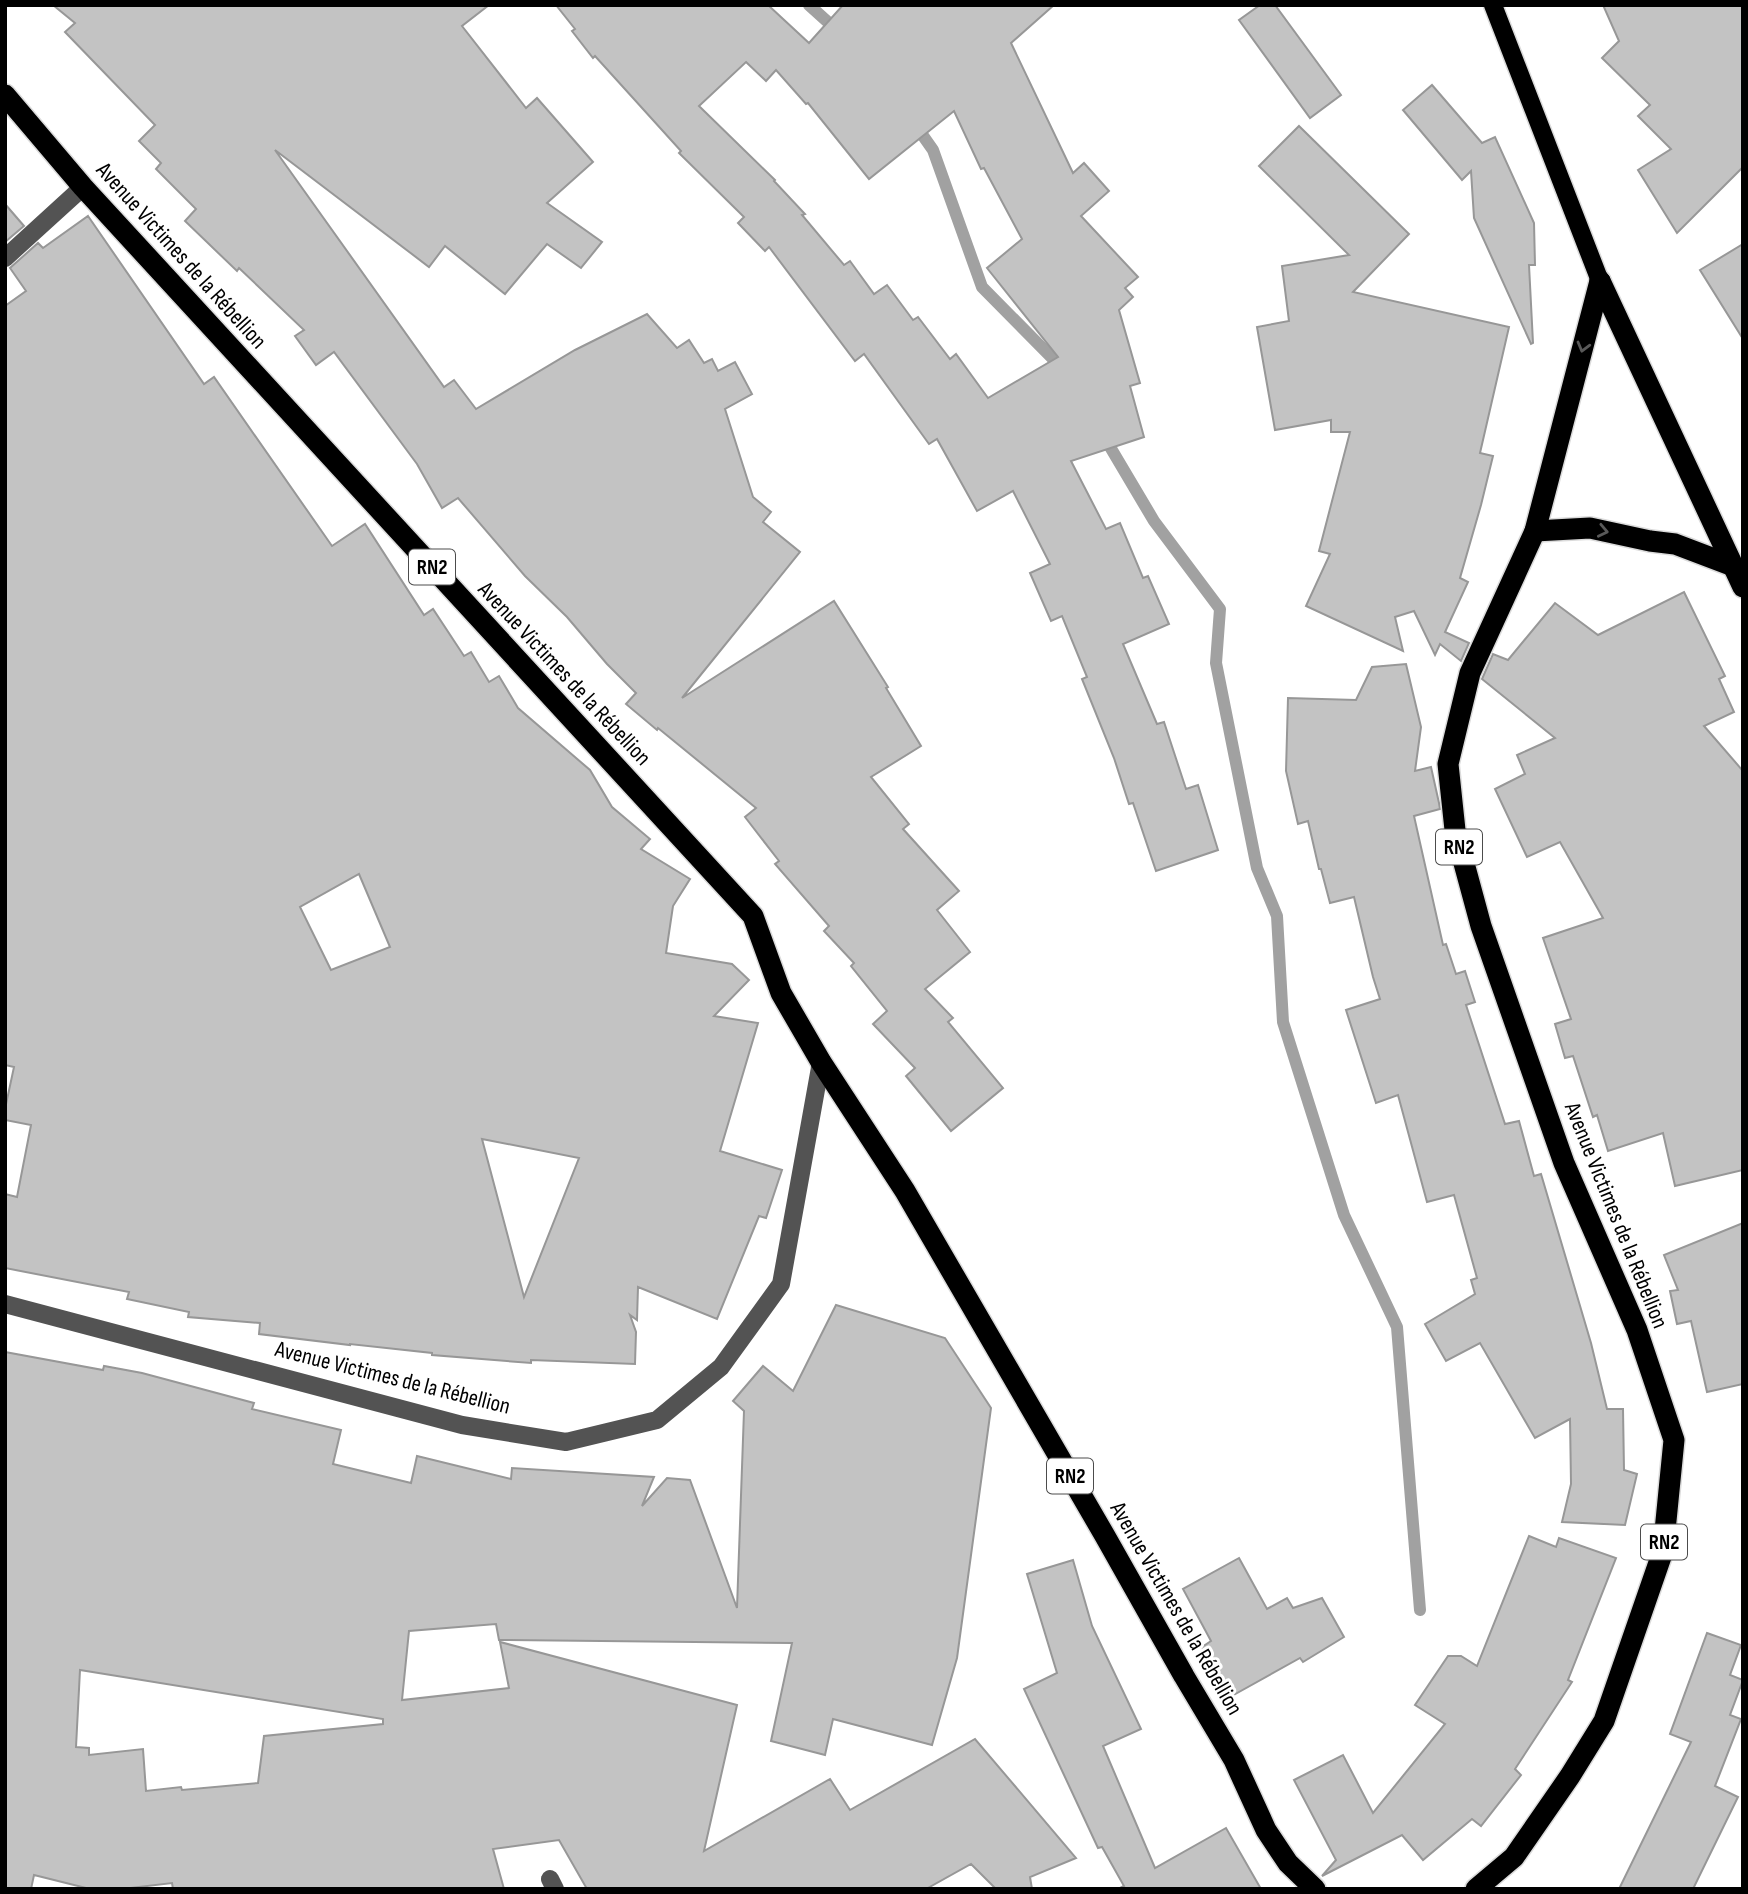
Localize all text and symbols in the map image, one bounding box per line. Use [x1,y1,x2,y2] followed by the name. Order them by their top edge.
[89,156,272,355] street label: Avenue Victimes de la Rébellion
[1577,341,1591,353] one-way arrow
[1597,523,1609,538] one-way arrow
[409,550,455,584] road number: RN2
[471,575,657,771] street label: Avenue Victimes de la Rébellion
[1436,830,1482,864] road number: RN2
[1558,1097,1674,1332] street label: Avenue Victimes de la Rébellion
[271,1335,513,1421] street label: Avenue Victimes de la Rébellion
[1047,1458,1093,1494] road number: RN2
[1103,1496,1249,1720] street label: Avenue Victimes de la Rébellion
[1641,1524,1687,1560] road number: RN2

